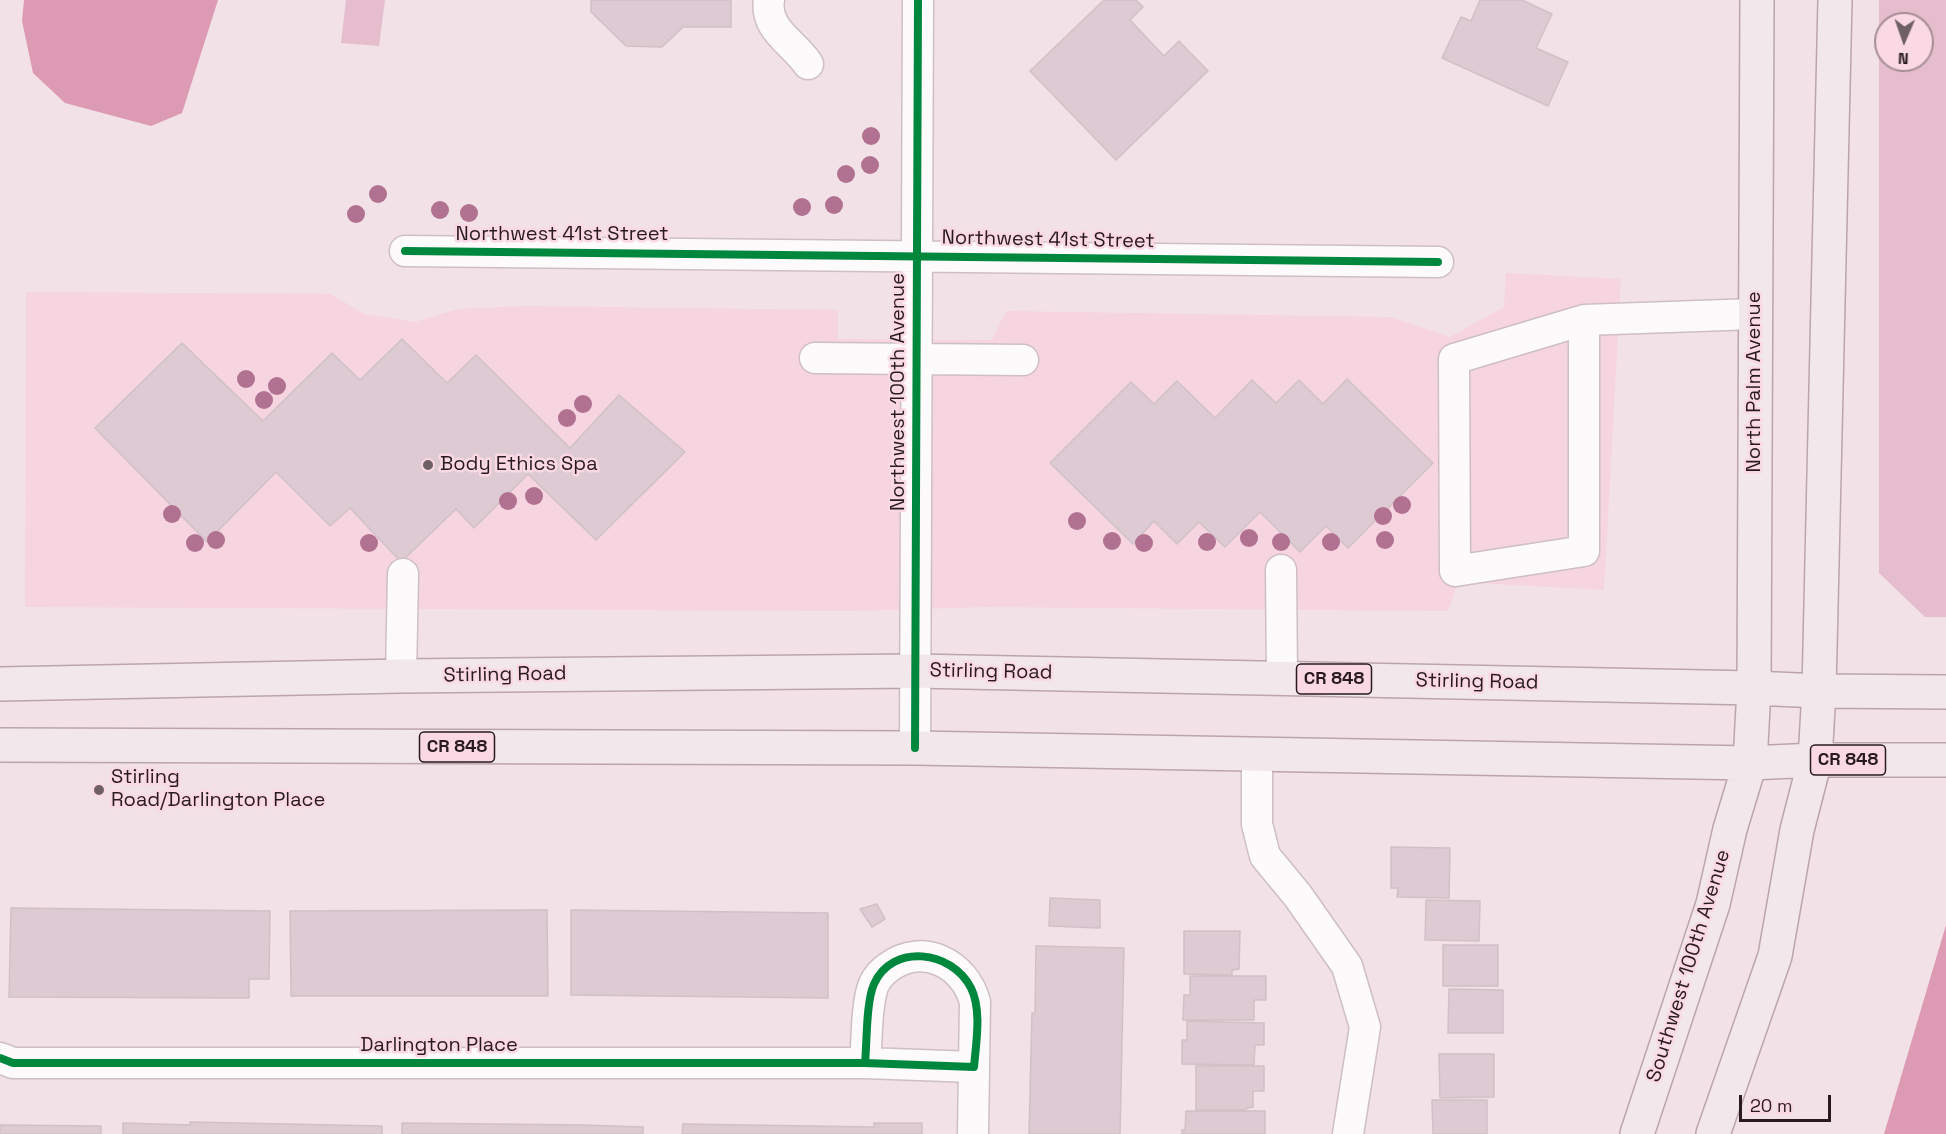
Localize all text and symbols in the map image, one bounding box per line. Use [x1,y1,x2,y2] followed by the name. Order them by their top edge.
[1874,12,1934,72] north arrow
[1898,48,1909,69] text: N
[455,223,669,247] street label: Northwest 41st Street
[941,226,1155,254] street label: Northwest 41st Street
[887,273,911,511] street label: Northwest 100th Avenue
[1743,292,1767,472] street label: North Palm Avenue
[440,453,598,477] place label: Body Ethics Spa
[421,458,435,472] marker: Body Ethics Spa
[929,659,1053,685] street label: Stirling Road
[443,662,567,688] street label: Stirling Road
[1296,664,1372,694] road number: CR 848
[1415,669,1539,695] street label: Stirling Road
[420,732,494,762] road number: CR 848
[1810,745,1886,775] road number: CR 848
[111,766,325,813] place label: Stirling Road/Darlington Place
[92,783,106,797] marker: Stirling Road/Darlington Place
[1642,847,1736,1085] street label: Southwest 100th Avenue
[360,1034,518,1058] street label: Darlington Place
[1742,1083,1834,1121] scale bar
[1750,1094,1793,1117] text: 20 m

